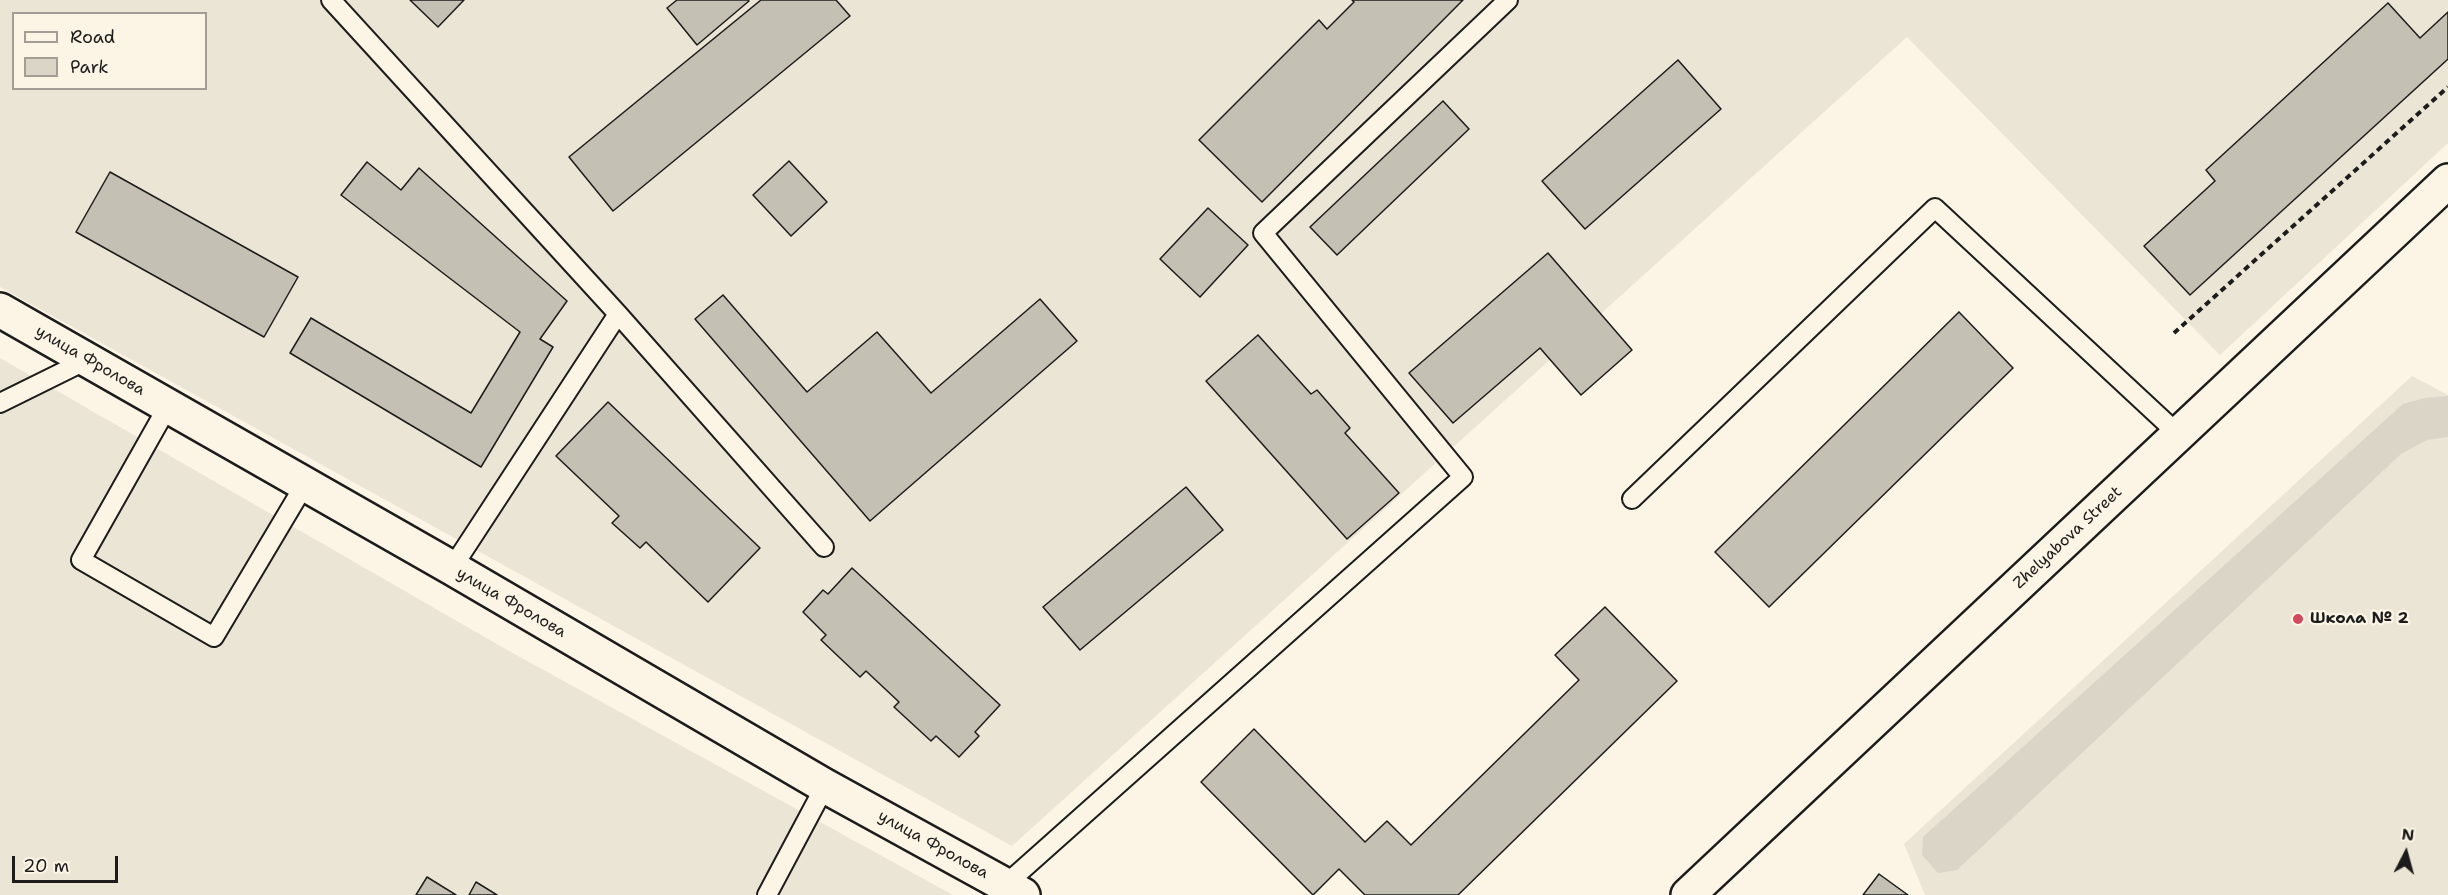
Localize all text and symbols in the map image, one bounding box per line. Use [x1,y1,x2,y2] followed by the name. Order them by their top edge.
[12,12,207,90] legend
[70,25,115,49] text: Road
[70,55,109,79] text: Park
[32,322,148,400] street label: улица Фролова
[2010,483,2126,593] street label: Zhelyabova Street
[453,564,569,642] street label: улица Фролова
[2310,609,2409,629] place label: Школа № 2
[2291,612,2305,626] marker: Школа № 2
[874,807,992,883] street label: улица Фролова
[2376,823,2436,883] north arrow
[2401,823,2415,846] text: N
[15,844,122,882] scale bar
[23,854,69,878] text: 20 m

